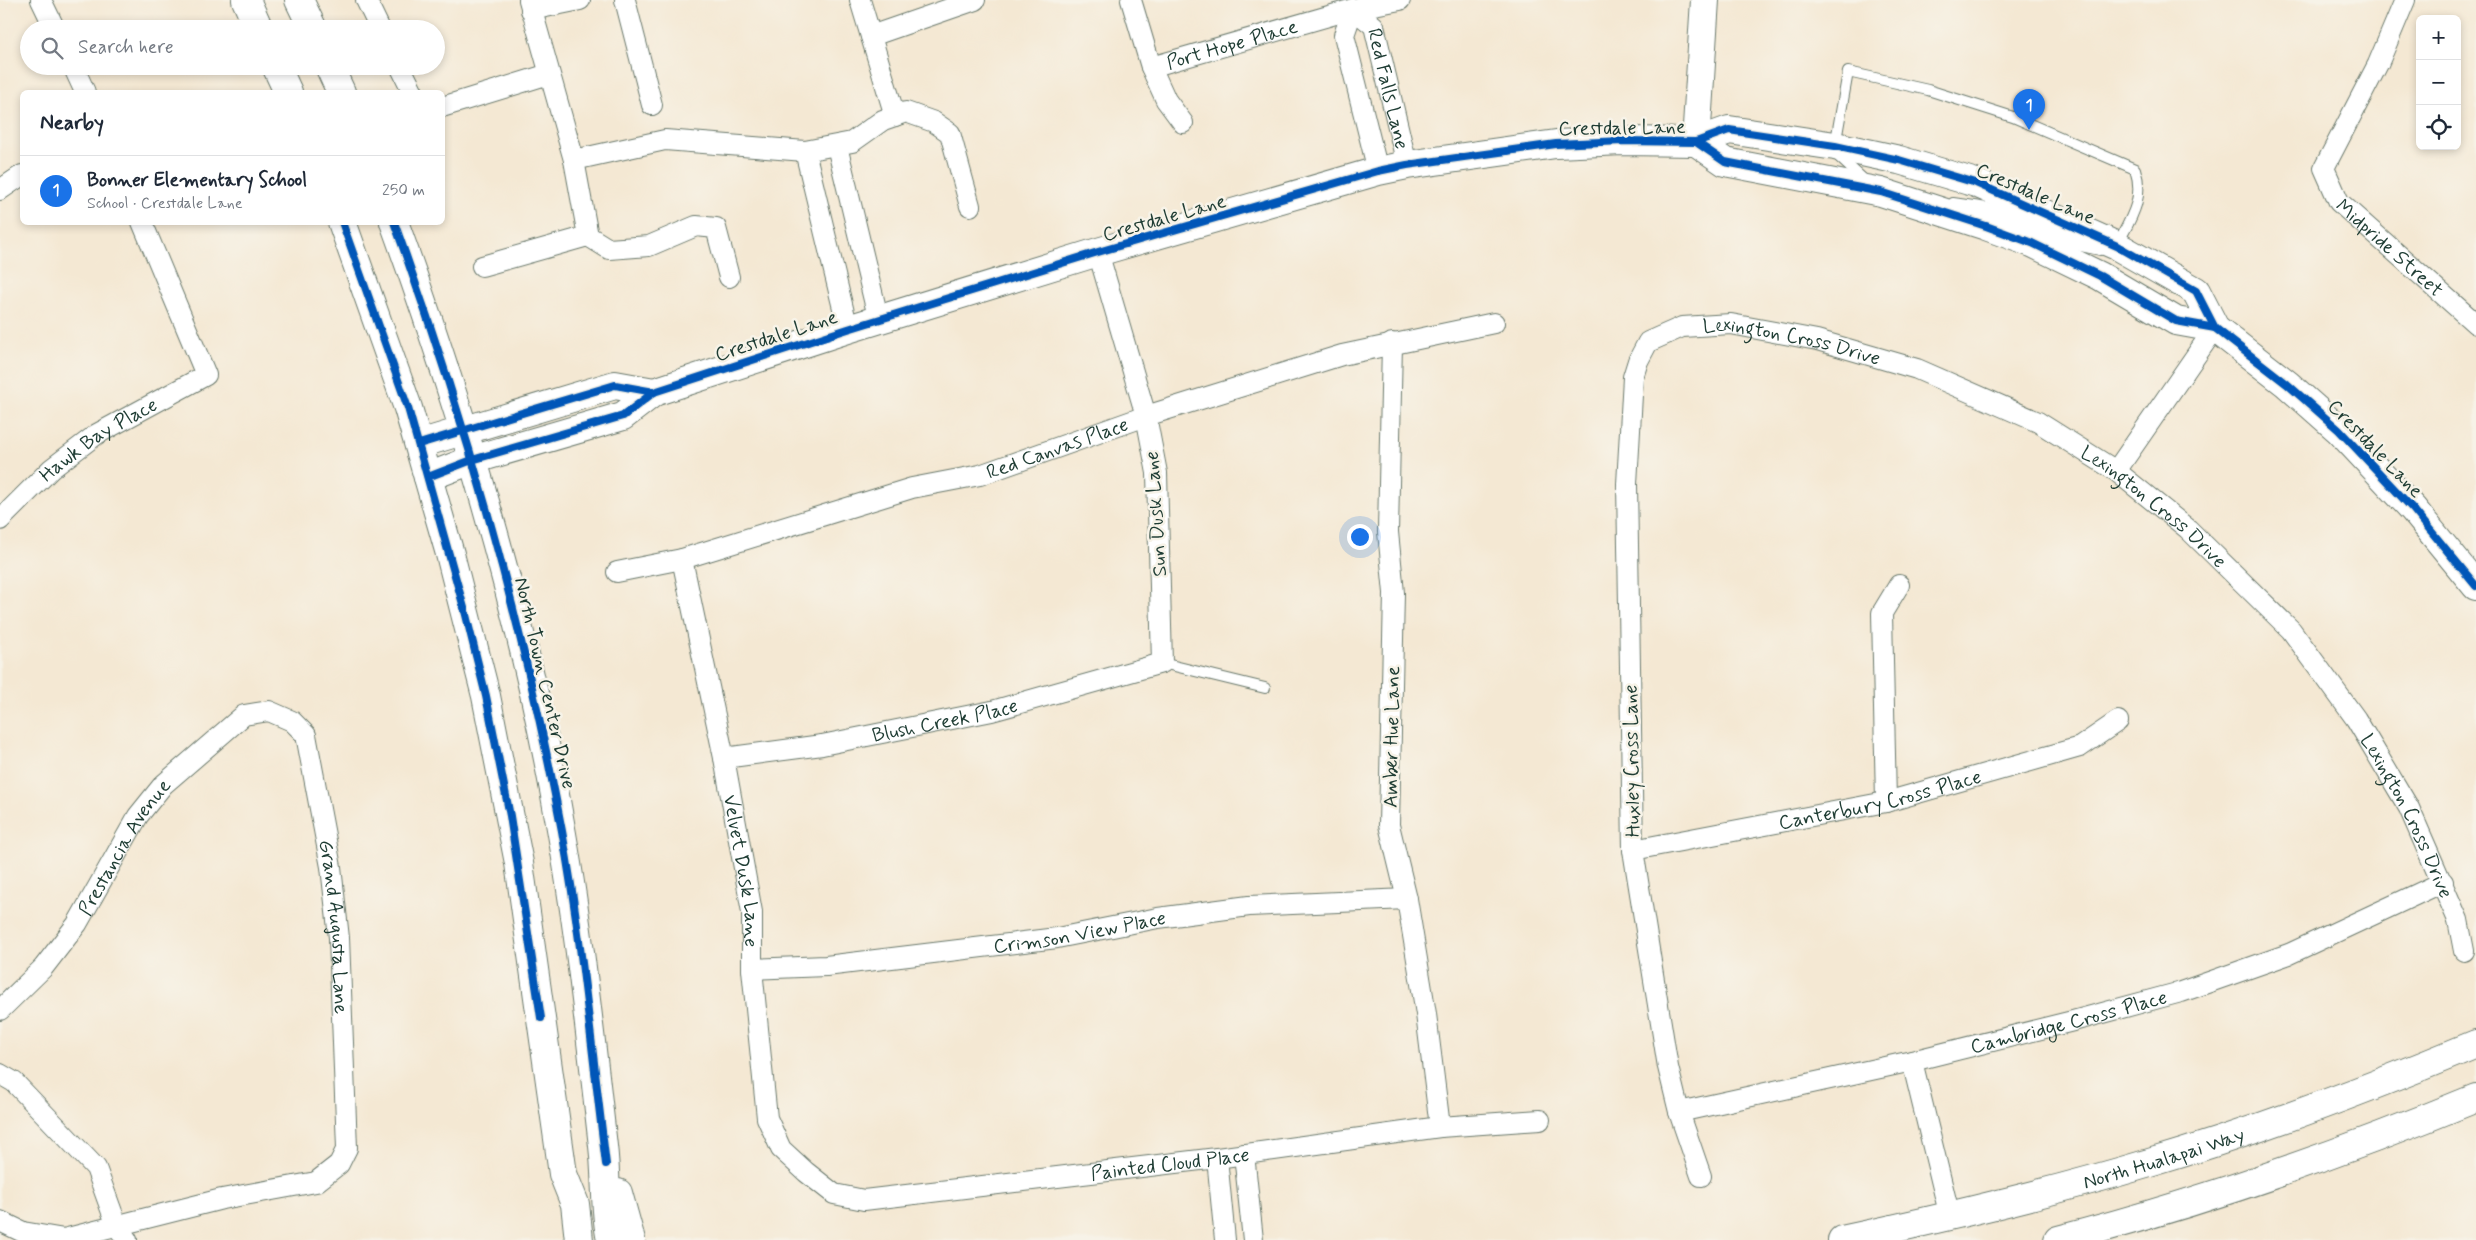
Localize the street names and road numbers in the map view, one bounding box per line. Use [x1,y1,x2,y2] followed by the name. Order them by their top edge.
[1163,14,1301,77] street label: Port Hope Place
[1360,26,1415,152] street label: Red Falls Lane
[1558,114,1686,143] street label: Crestdale Lane
[1972,157,2099,232] street label: Crestdale Lane
[1099,188,1229,249] street label: Crestdale Lane
[2329,193,2449,304] street label: Midpride Street
[712,304,841,369] street label: Crestdale Lane
[1702,312,1884,373] street label: Lexington Cross Drive
[34,392,163,488] street label: Hawk Bay Place
[2321,394,2429,504] street label: Crestdale Lane
[983,411,1132,487] street label: Red Canvas Place
[2075,440,2232,575] street label: Lexington Cross Drive
[1139,450,1174,578] street label: Sun Dusk Lane
[507,575,582,792] street label: North Town Center Drive
[1378,666,1407,808] street label: Amber Hue Lane
[1618,684,1647,838] street label: Huxley Cross Lane
[870,692,1021,750] street label: Blush Creek Place
[2353,729,2459,903] street label: Lexington Cross Drive
[1776,764,1985,837] street label: Canterbury Cross Place
[72,774,178,921] street label: Prestancia Avenue
[716,793,764,947] street label: Velvet Dusk Lane
[311,838,354,1014] street label: Grand Augusta Lane
[992,905,1168,961] street label: Crimson View Place
[1968,984,2170,1061] street label: Cambridge Cross Place
[2080,1122,2248,1196] street label: North Hualapai Way
[1089,1142,1251,1188] street label: Painted Cloud Place

